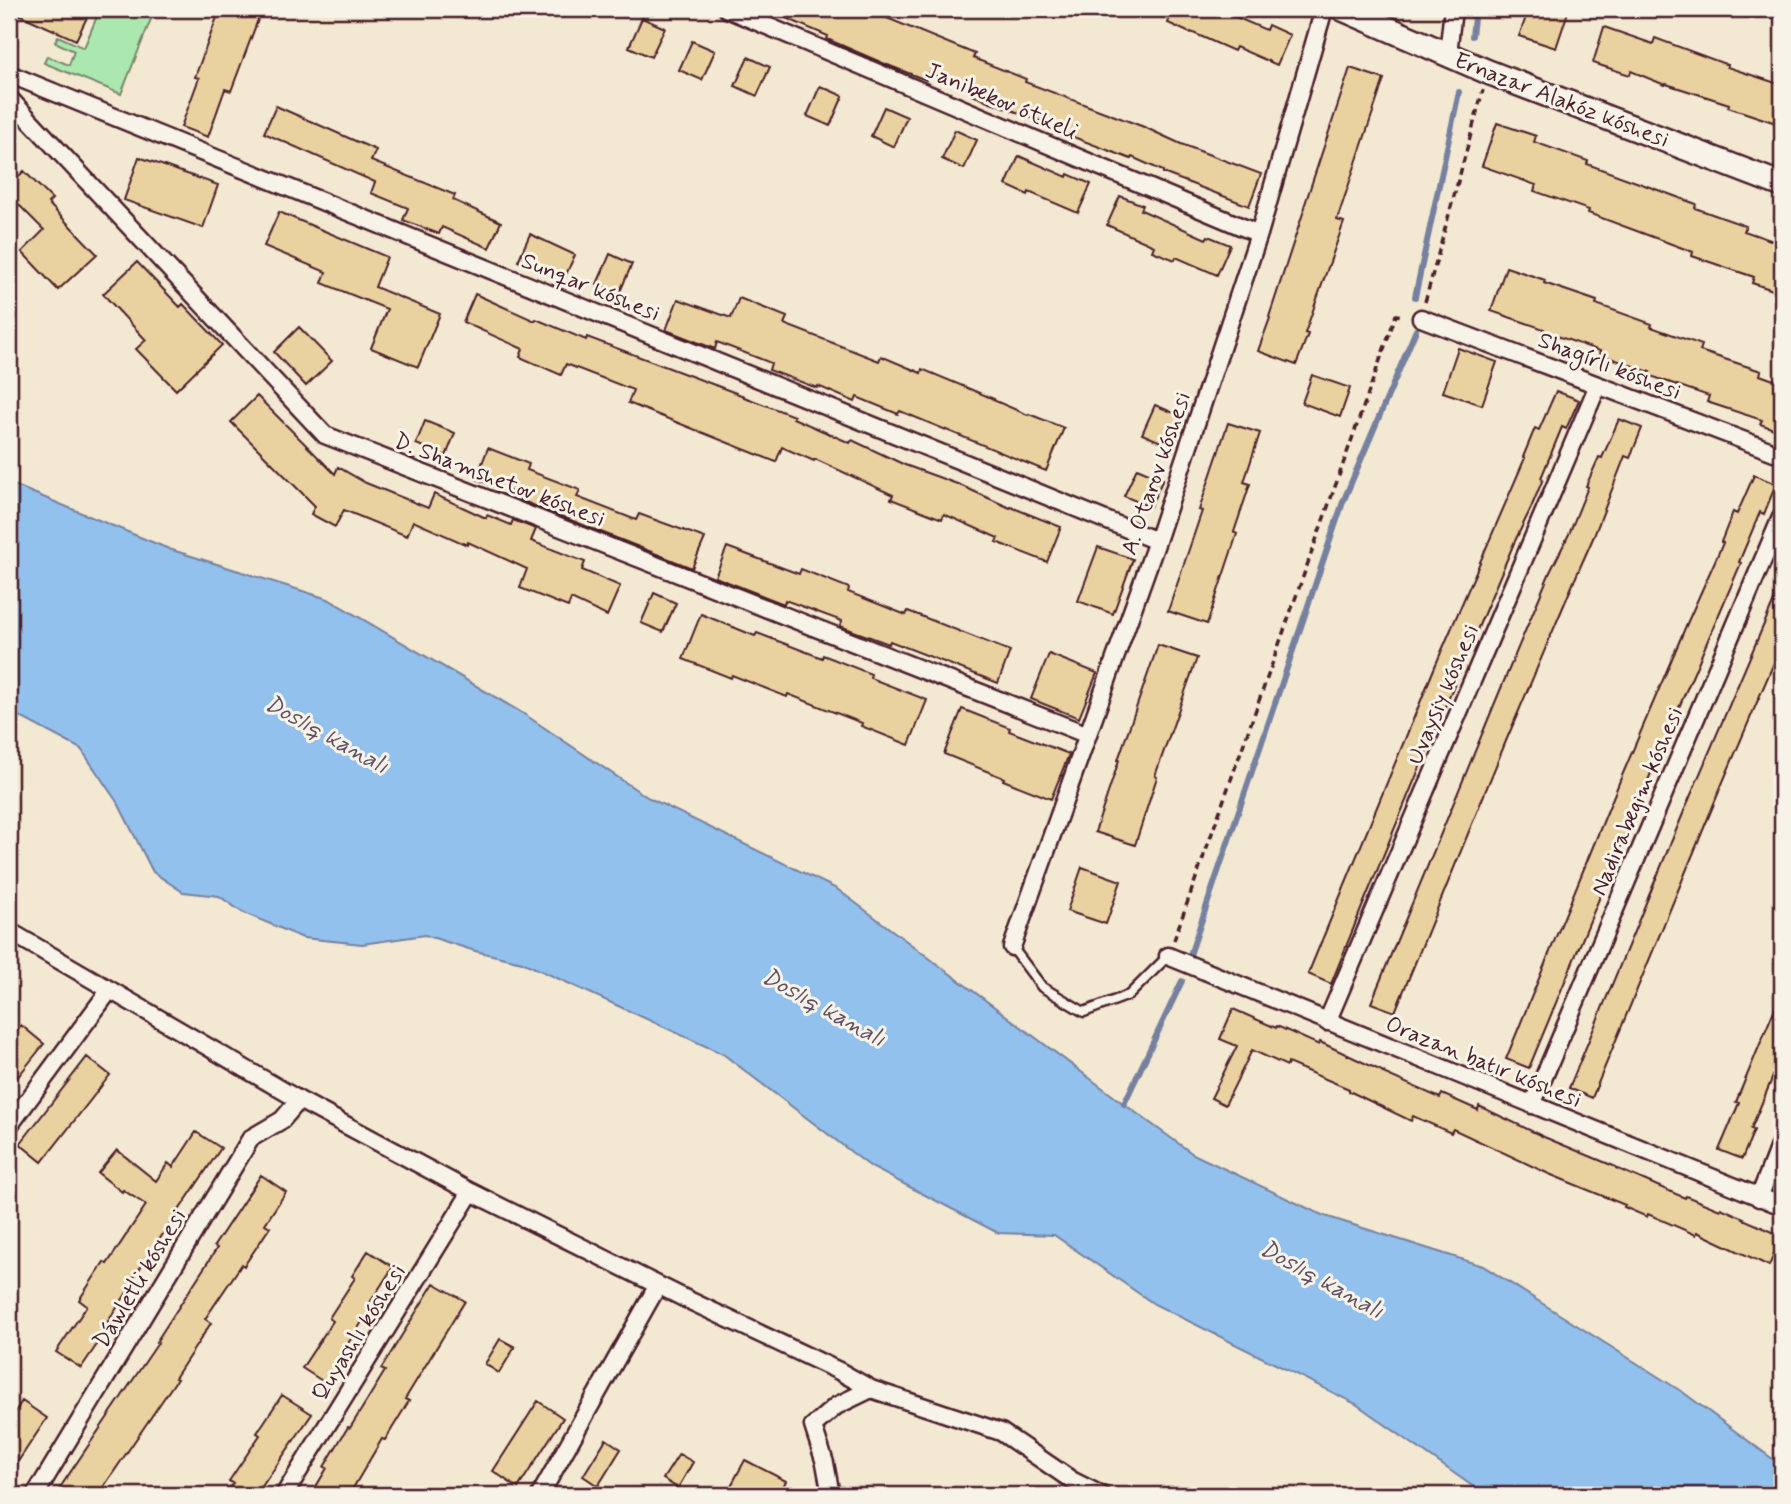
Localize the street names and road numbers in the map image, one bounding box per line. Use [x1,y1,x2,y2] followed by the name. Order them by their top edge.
[1450,46,1673,156] street label: Ernazar Alakóz kóshesi
[921,56,1082,147] street label: Janibekov ótkeli
[517,246,664,329] street label: Sunqar kóshesi
[1533,326,1685,410] street label: Shaǵırlı kóshesi
[1115,388,1199,559] street label: A. Otarov kóshesi
[389,427,609,535] street label: D. Shamshetov kóshesi
[1401,620,1487,769] street label: Uvaysiy kóshesi
[1585,703,1691,901] street label: Nadirabegim kóshesi
[1381,1010,1586,1116] street label: Orazan batır kóshesi
[87,1204,194,1354] street label: Dáwletli kóshesi
[306,1259,414,1407] street label: Quyashlı kóshesi

